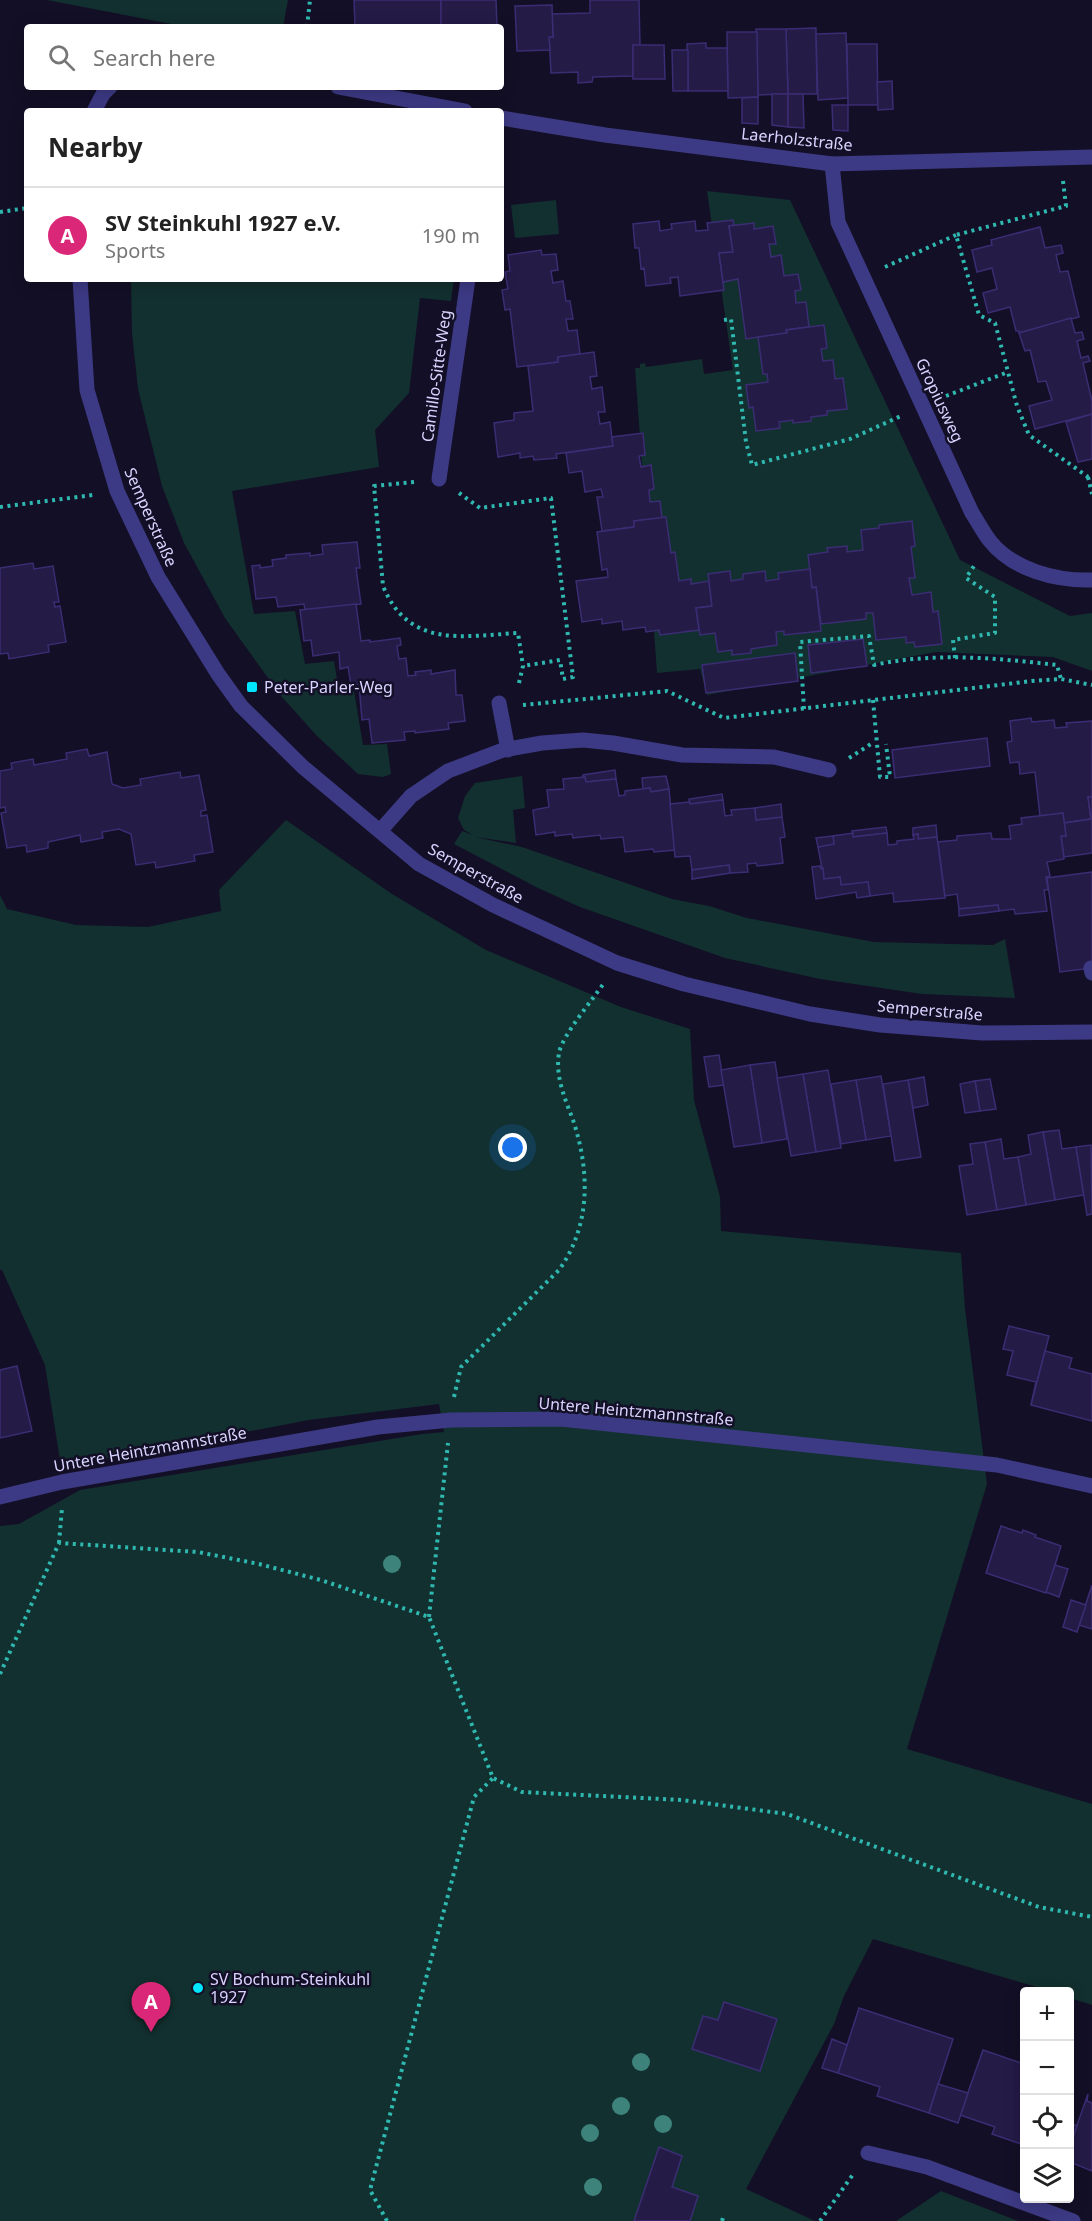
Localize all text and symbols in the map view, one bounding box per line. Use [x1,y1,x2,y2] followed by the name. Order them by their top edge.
[24,24,504,90] search box
[45,41,78,74] icon: search
[93,42,215,72] text: Search here
[740,122,854,156] street label: Laerholzstraße
[48,129,143,165] text: Nearby
[105,207,341,237] text: SV Steinkuhl 1927 e.V.
[61,222,74,249] text: A
[422,222,480,249] text: 190 m
[105,237,165,264] text: Sports
[416,308,456,444] street label: Camillo-Sitte-Weg
[911,354,969,446] street label: Gropiusweg
[119,464,183,570] street label: Semperstraße
[264,676,393,698] place label: Peter-Parler-Weg
[245,680,259,694] marker: Peter-Parler-Weg
[424,838,528,908] street label: Semperstraße
[876,994,984,1026] street label: Semperstraße
[498,1133,527,1162] your location
[538,1392,734,1430] street label: Untere Heintzmannstraße
[52,1421,248,1477] street label: Untere Heintzmannstraße
[210,1968,370,2008] place label: SV Bochum-Steinkuhl 1927
[191,1981,205,1995] marker: SV Bochum-Steinkuhl 1927
[132,1982,170,2032] pin: A
[1020,1987,1074,2203] map controls
[1020,1987,1074,2041] button: +
[1020,2041,1074,2095] button: −
[1020,2095,1074,2149] button: locate
[1020,2149,1074,2203] button: layers

